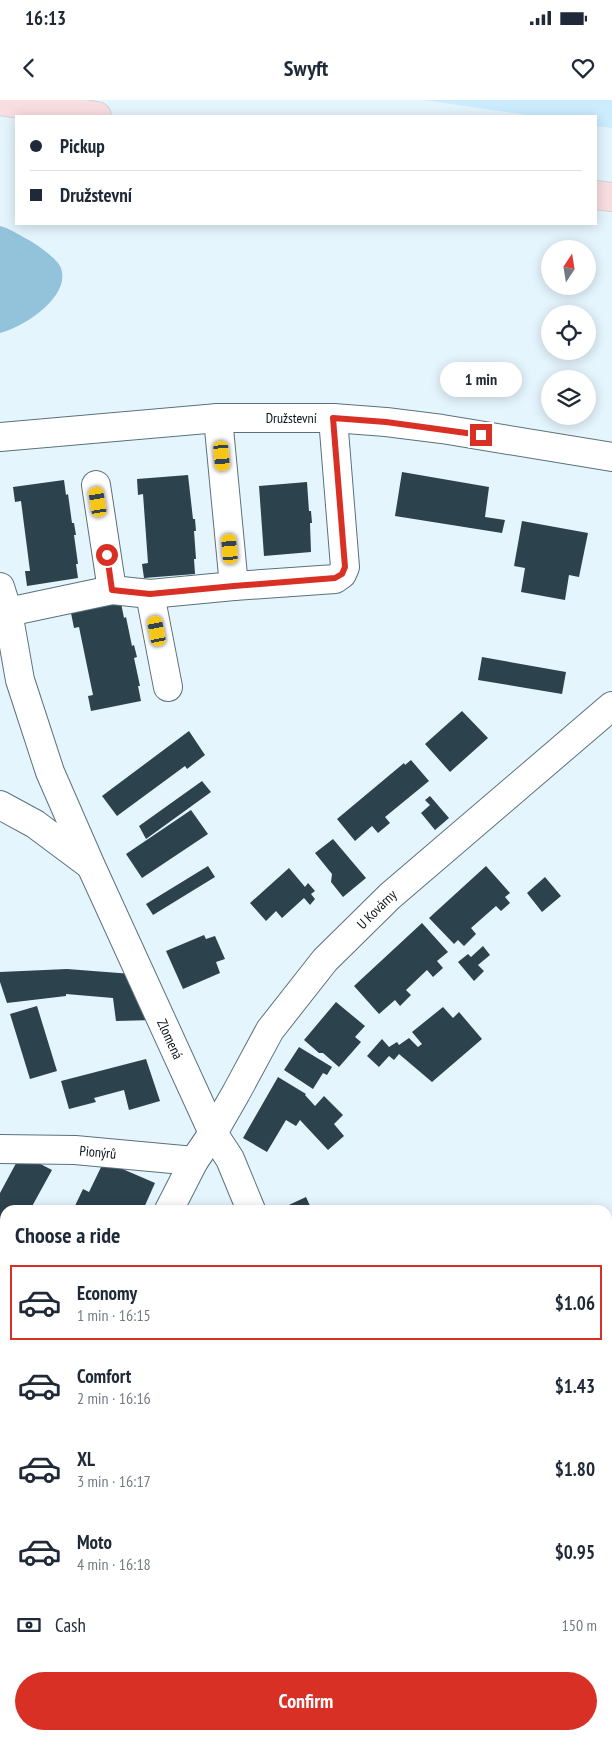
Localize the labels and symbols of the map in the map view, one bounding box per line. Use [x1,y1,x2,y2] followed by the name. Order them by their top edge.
[541,240,596,295] north arrow
[440,362,522,398] callout: 1 min
[266,409,317,427] street label: Družstevní
[470,424,492,446] route end
[213,440,230,472] car
[88,486,107,518] car
[221,533,238,565] car
[96,544,118,566] route start
[146,615,167,647] car
[353,885,401,933] street label: U Kovárny
[153,1016,187,1062] street label: Zlomená
[79,1141,117,1163] street label: Pionýrů

